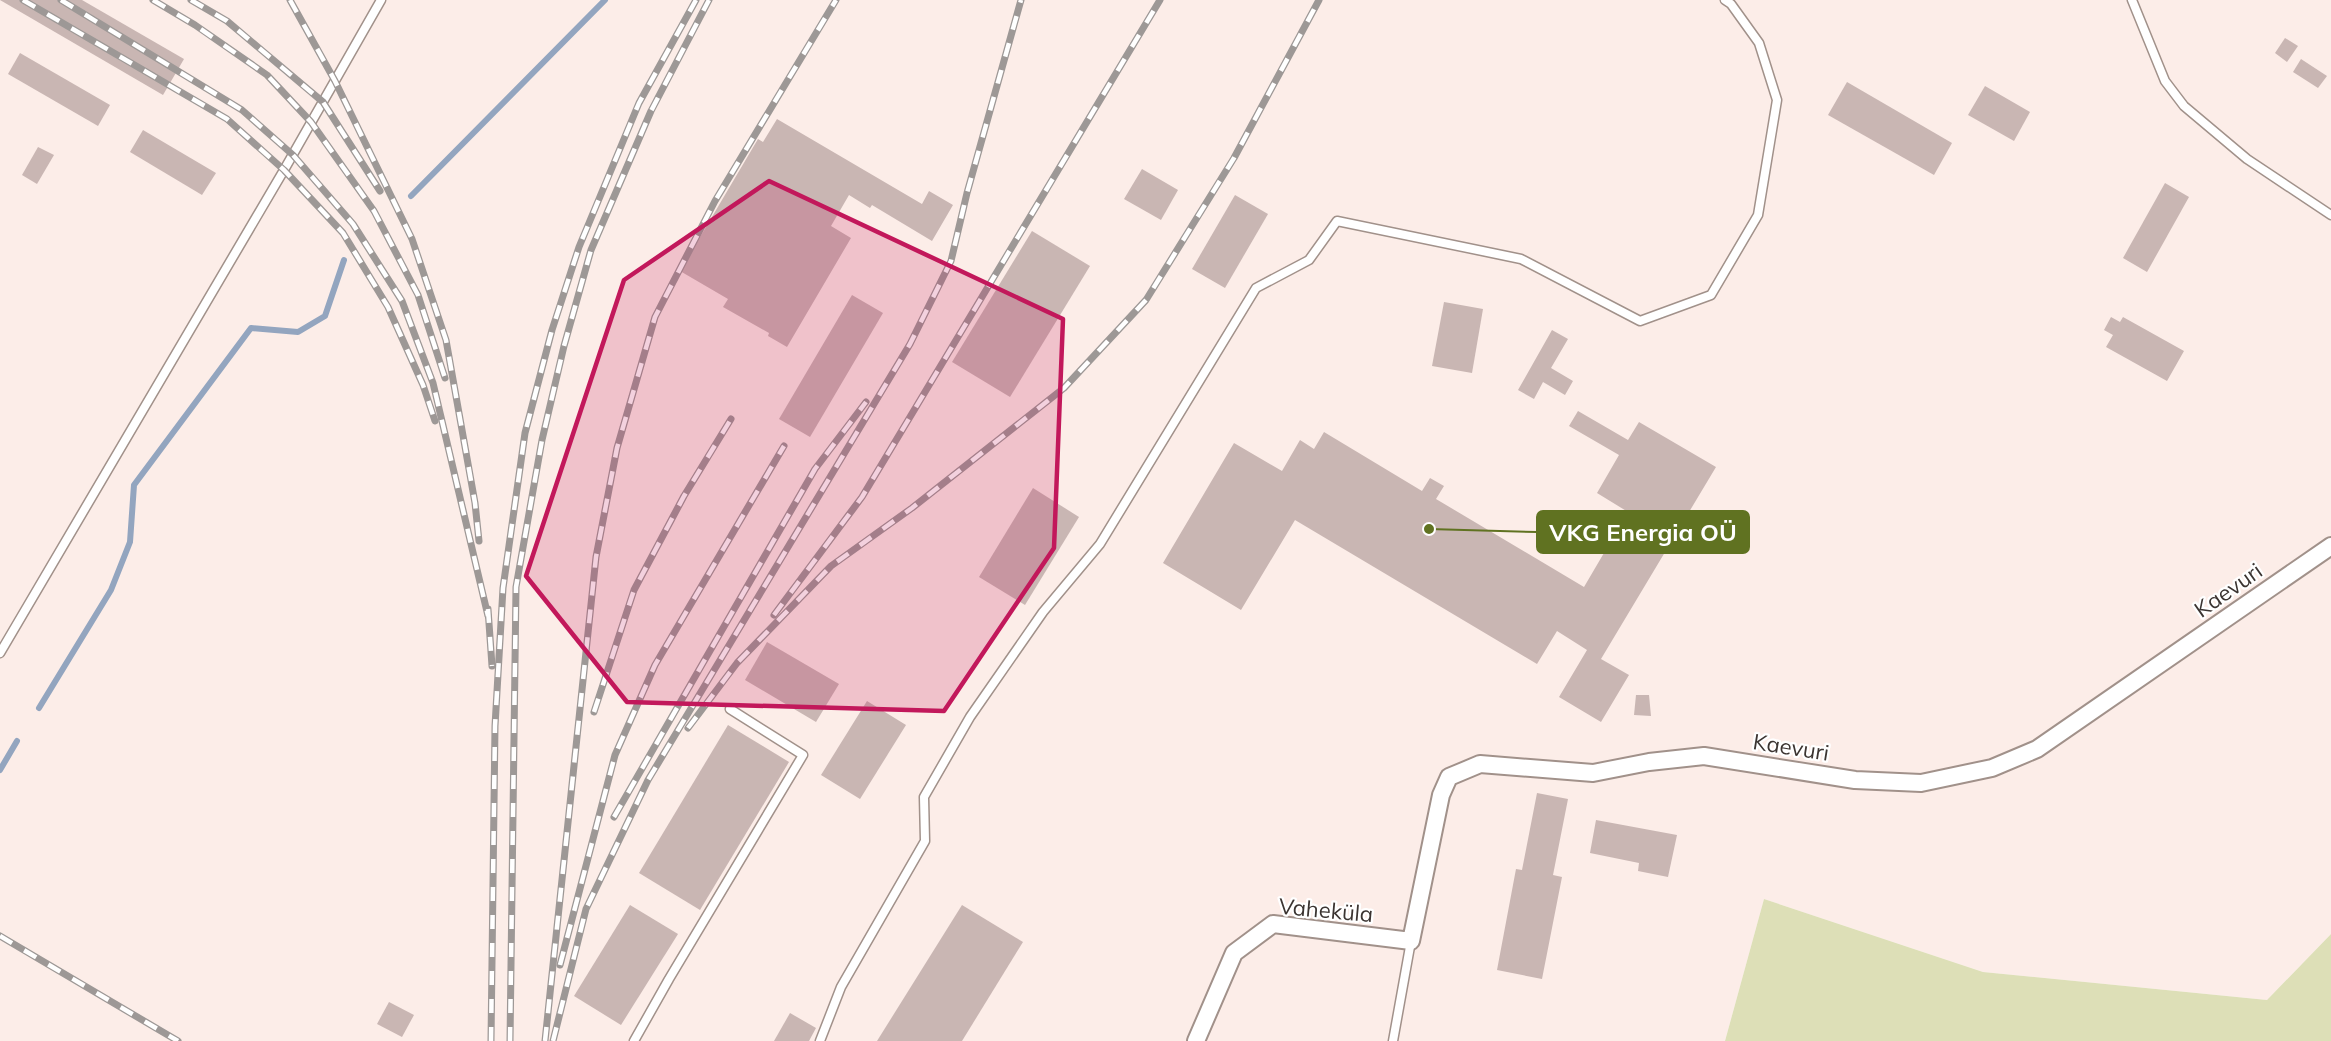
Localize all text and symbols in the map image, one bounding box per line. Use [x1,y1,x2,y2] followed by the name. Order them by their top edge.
[1537,511,1749,553] callout: VKG Energia OÜ
[1548,517,1737,547] text: VKG Energia OÜ
[2189,557,2267,623] street label: Kaevuri
[1751,727,1831,767] street label: Kaevuri
[1278,892,1374,928] street label: Vaheküla

